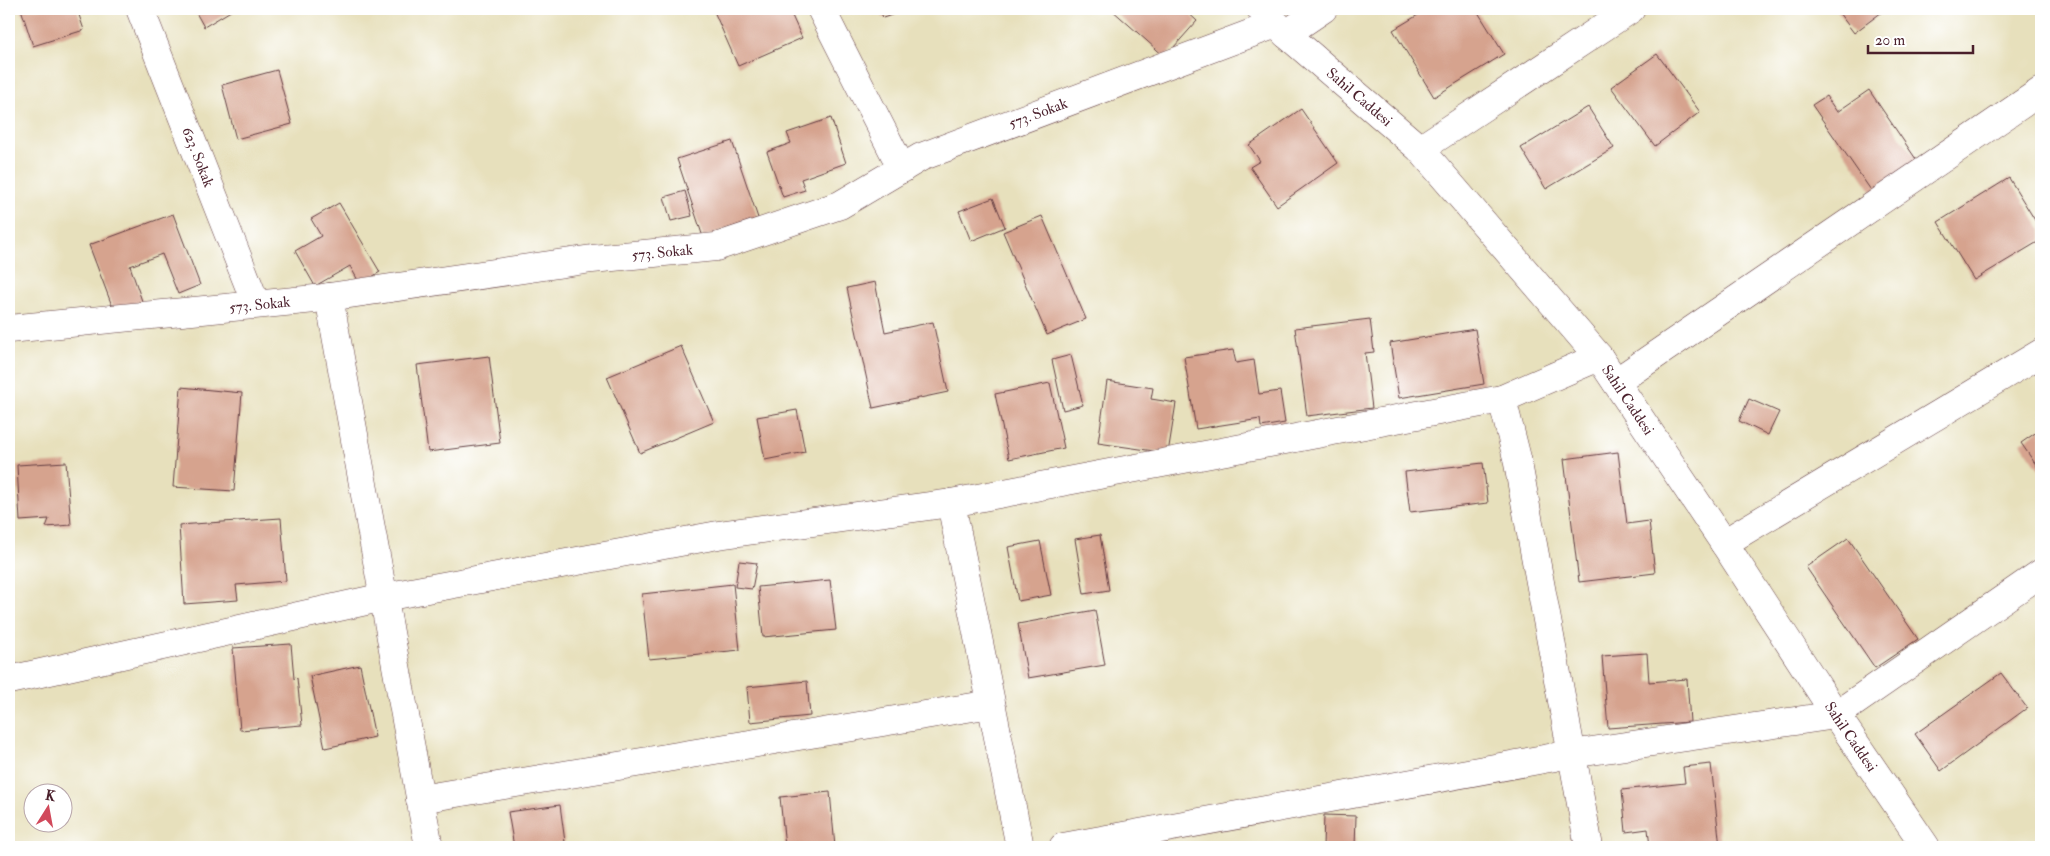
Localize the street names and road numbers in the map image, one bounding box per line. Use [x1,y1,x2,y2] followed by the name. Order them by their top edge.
[1322,64,1396,131] street label: Sahil Caddesi
[1006,94,1070,133] street label: 573. Sokak
[177,124,218,190] street label: 623. Sokak
[631,240,694,265] street label: 573. Sokak
[228,292,291,317] street label: 573. Sokak
[1597,361,1658,439] street label: Sahil Caddesi
[1820,698,1881,776] street label: Sahil Caddesi

